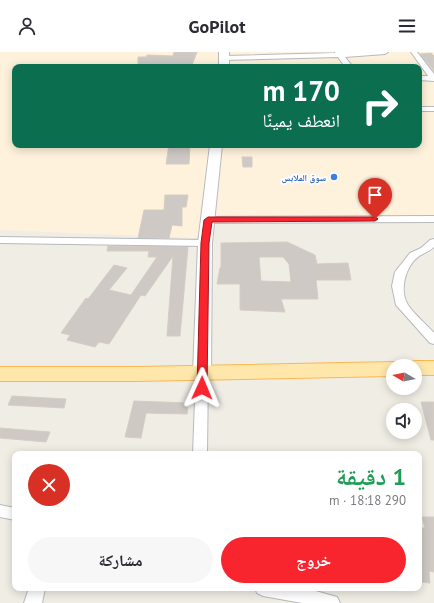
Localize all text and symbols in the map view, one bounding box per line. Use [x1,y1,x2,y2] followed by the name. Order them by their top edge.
[16,15,38,37] icon: person
[189,15,246,38] text: GoPilot
[396,15,418,37] icon: menu
[263,72,340,109] text: 170 m
[354,80,406,132] icon: right
[263,109,340,132] text: انعطف يمينًا
[281,172,326,184] place label: سوق الملابس
[329,172,339,182] marker: سوق الملابس
[358,178,392,219] pin
[364,184,386,206] icon: arrive
[386,359,422,395] north arrow
[386,359,422,439] map controls
[181,367,223,409] position arrow
[386,403,422,439] button: sound
[336,461,406,492] text: 1 دقيقة
[28,464,70,506] button: close
[329,492,406,509] text: 290 m · 18:18
[28,537,213,583] button: مشاركة
[221,537,406,583] button: خروج

